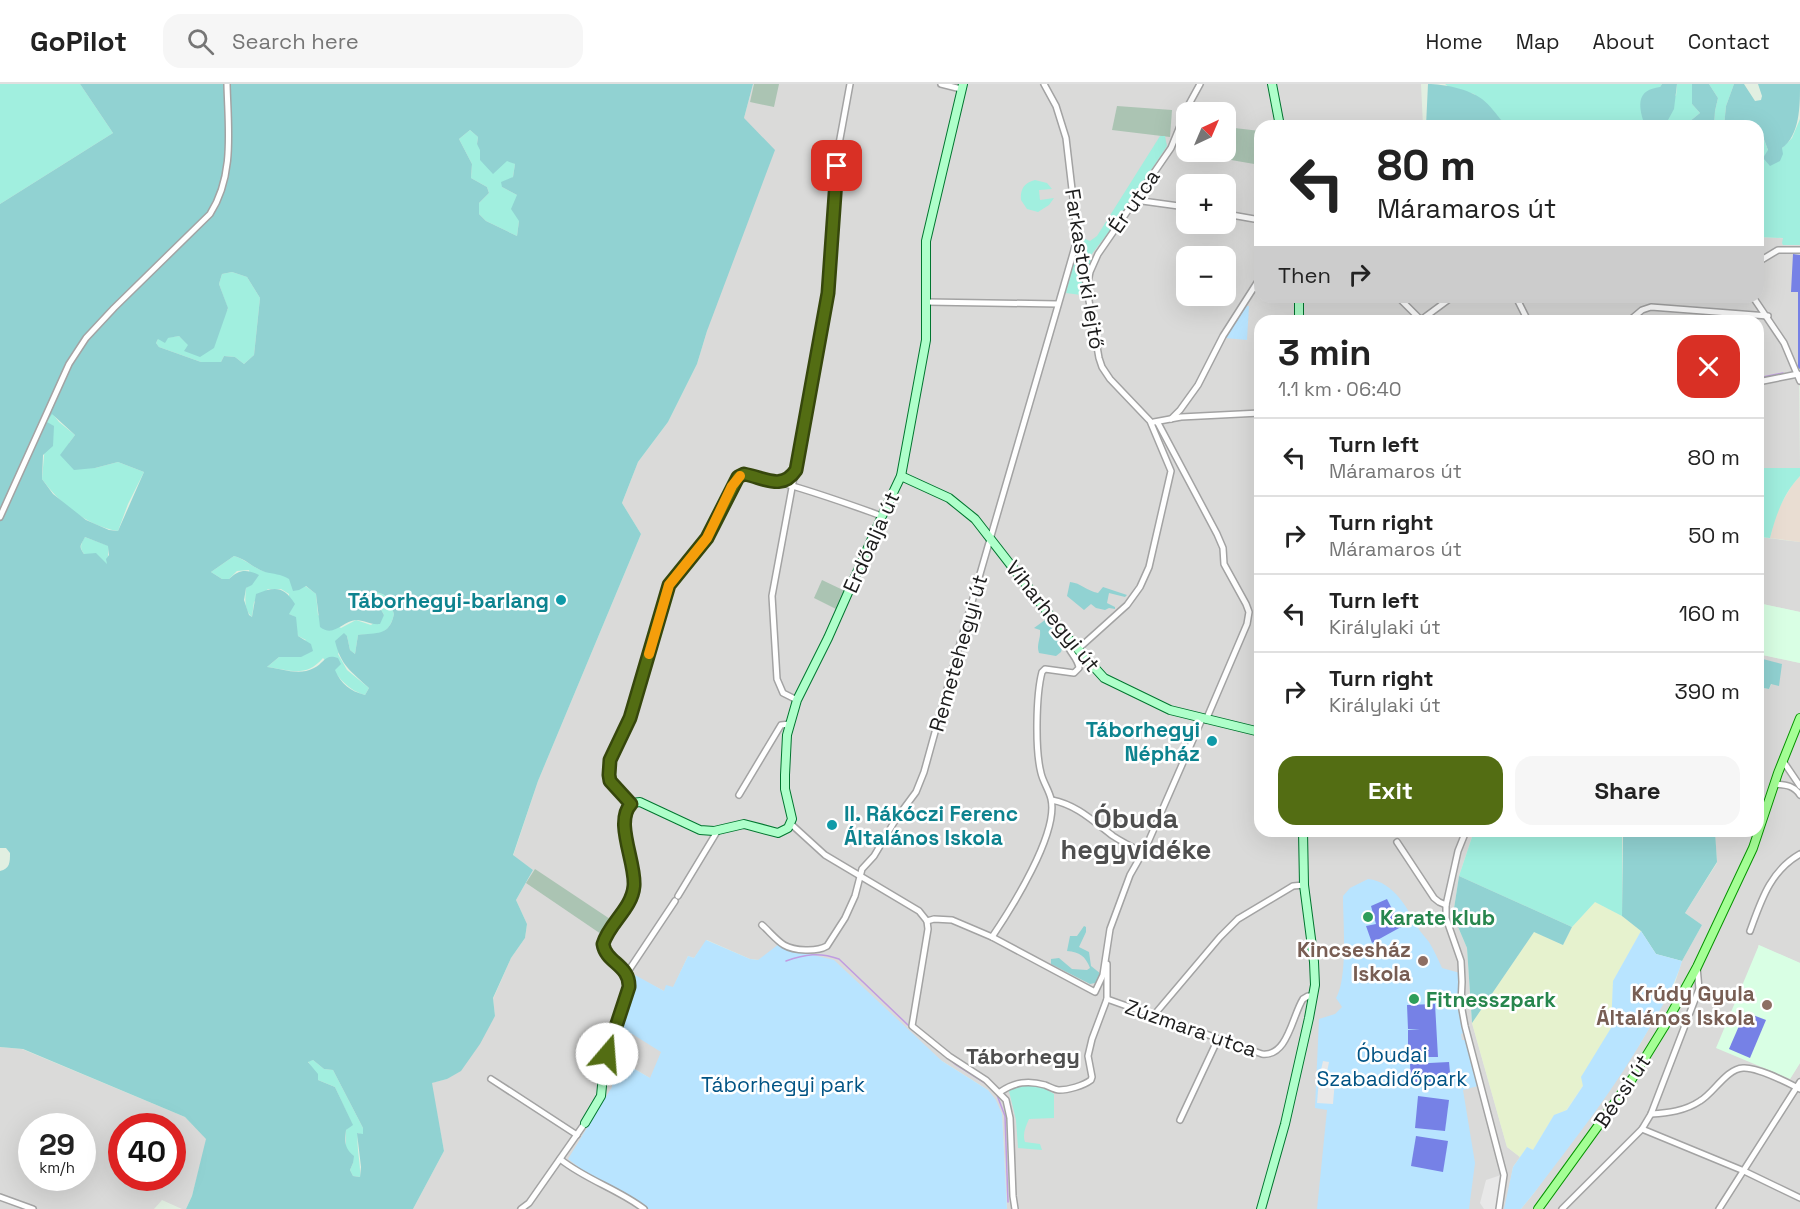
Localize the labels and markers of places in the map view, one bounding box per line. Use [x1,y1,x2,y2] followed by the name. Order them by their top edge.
[811,140,862,191] pin
[348,587,549,614] place label: Táborhegyi-barlang
[554,593,568,607] marker: Táborhegyi-barlang
[1086,716,1200,767] place label: Táborhegyi Népház
[1205,734,1219,748] marker: Táborhegyi Népház
[844,800,1018,851] place label: II. Rákóczi Ferenc Általános Iskola
[825,818,839,832] marker: II. Rákóczi Ferenc Általános Iskola
[1380,904,1495,931] place label: Karate klub
[1361,910,1375,924] marker: Karate klub
[1297,936,1411,987] place label: Kincsesház Iskola
[1416,954,1430,968] marker: Kincsesház Iskola
[1596,980,1755,1031] place label: Krúdy Gyula Általános Iskola
[1426,986,1556,1013] place label: Fitnesszpark
[1407,992,1421,1006] marker: Fitnesszpark
[1760,998,1774,1012] marker: Krúdy Gyula Általános Iskola

